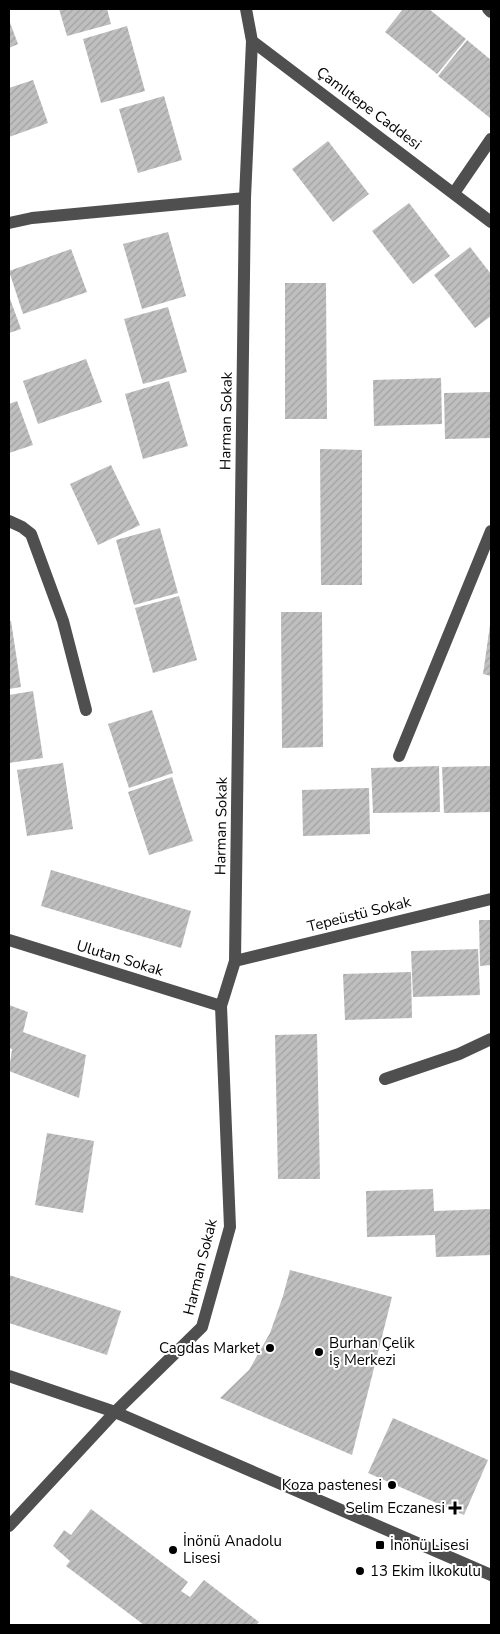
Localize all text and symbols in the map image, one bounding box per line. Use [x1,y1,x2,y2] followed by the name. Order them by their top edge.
[313,62,425,154] street label: Çamlıtepe Caddesi
[215,371,237,470] street label: Harman Sokak
[210,776,232,875] street label: Harman Sokak
[305,891,413,937] street label: Tepeüstü Sokak
[74,935,166,981] street label: Ulutan Sokak
[178,1216,222,1317] street label: Harman Sokak
[329,1333,415,1370] place label: Burhan Çelik İş Merkezi
[159,1338,261,1358] place label: Cagdas Market
[264,1342,276,1354] marker: Cagdas Market
[313,1346,325,1358] marker: Burhan Çelik İş Merkezi
[282,1475,382,1495] place label: Koza pastenesi
[386,1479,398,1491] marker: Koza pastenesi
[346,1498,445,1518] place label: Selim Eczanesi
[449,1502,461,1514] marker: Selim Eczanesi
[183,1531,282,1568] place label: İnönü Anadolu Lisesi
[390,1535,469,1555] place label: İnönü Lisesi
[374,1539,386,1551] marker: İnönü Lisesi
[167,1544,179,1556] marker: İnönü Anadolu Lisesi
[370,1561,481,1581] place label: 13 Ekim İlkokulu
[354,1565,366,1577] marker: 13 Ekim İlkokulu

